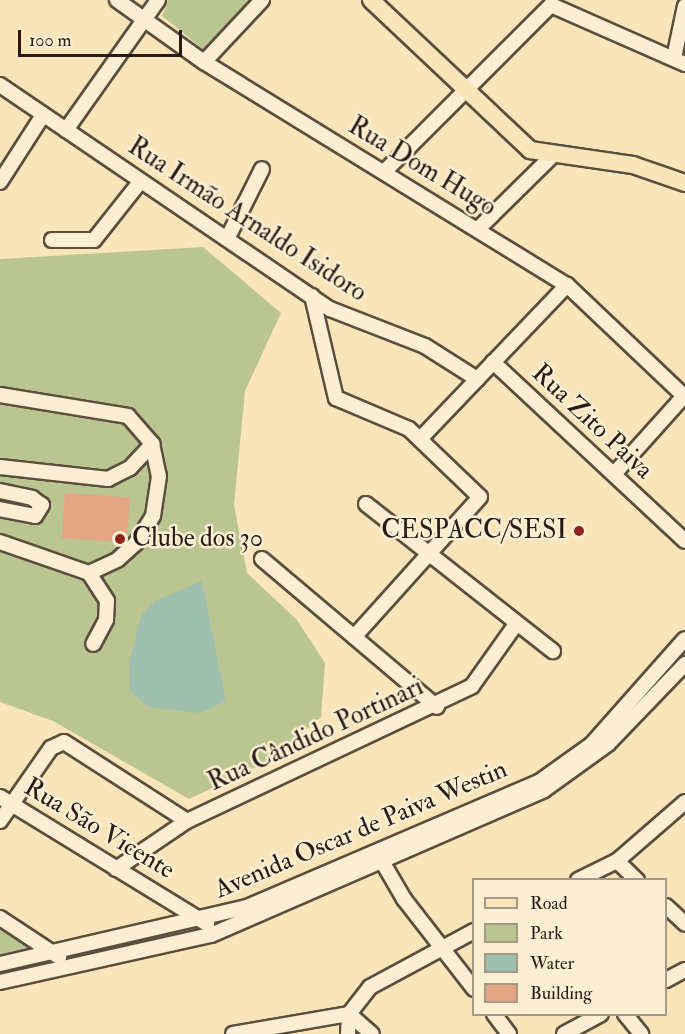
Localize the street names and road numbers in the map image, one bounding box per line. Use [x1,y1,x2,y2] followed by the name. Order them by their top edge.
[342,111,502,223] street label: Rua Dom Hugo
[122,131,372,309] street label: Rua Irmão Arnaldo Isidoro
[525,358,659,486] street label: Rua Zito Paiva
[203,671,429,799] street label: Rua Cândido Portinari
[210,754,512,906] street label: Avenida Oscar de Paiva Westin
[18,772,180,886] street label: Rua São Vicente

